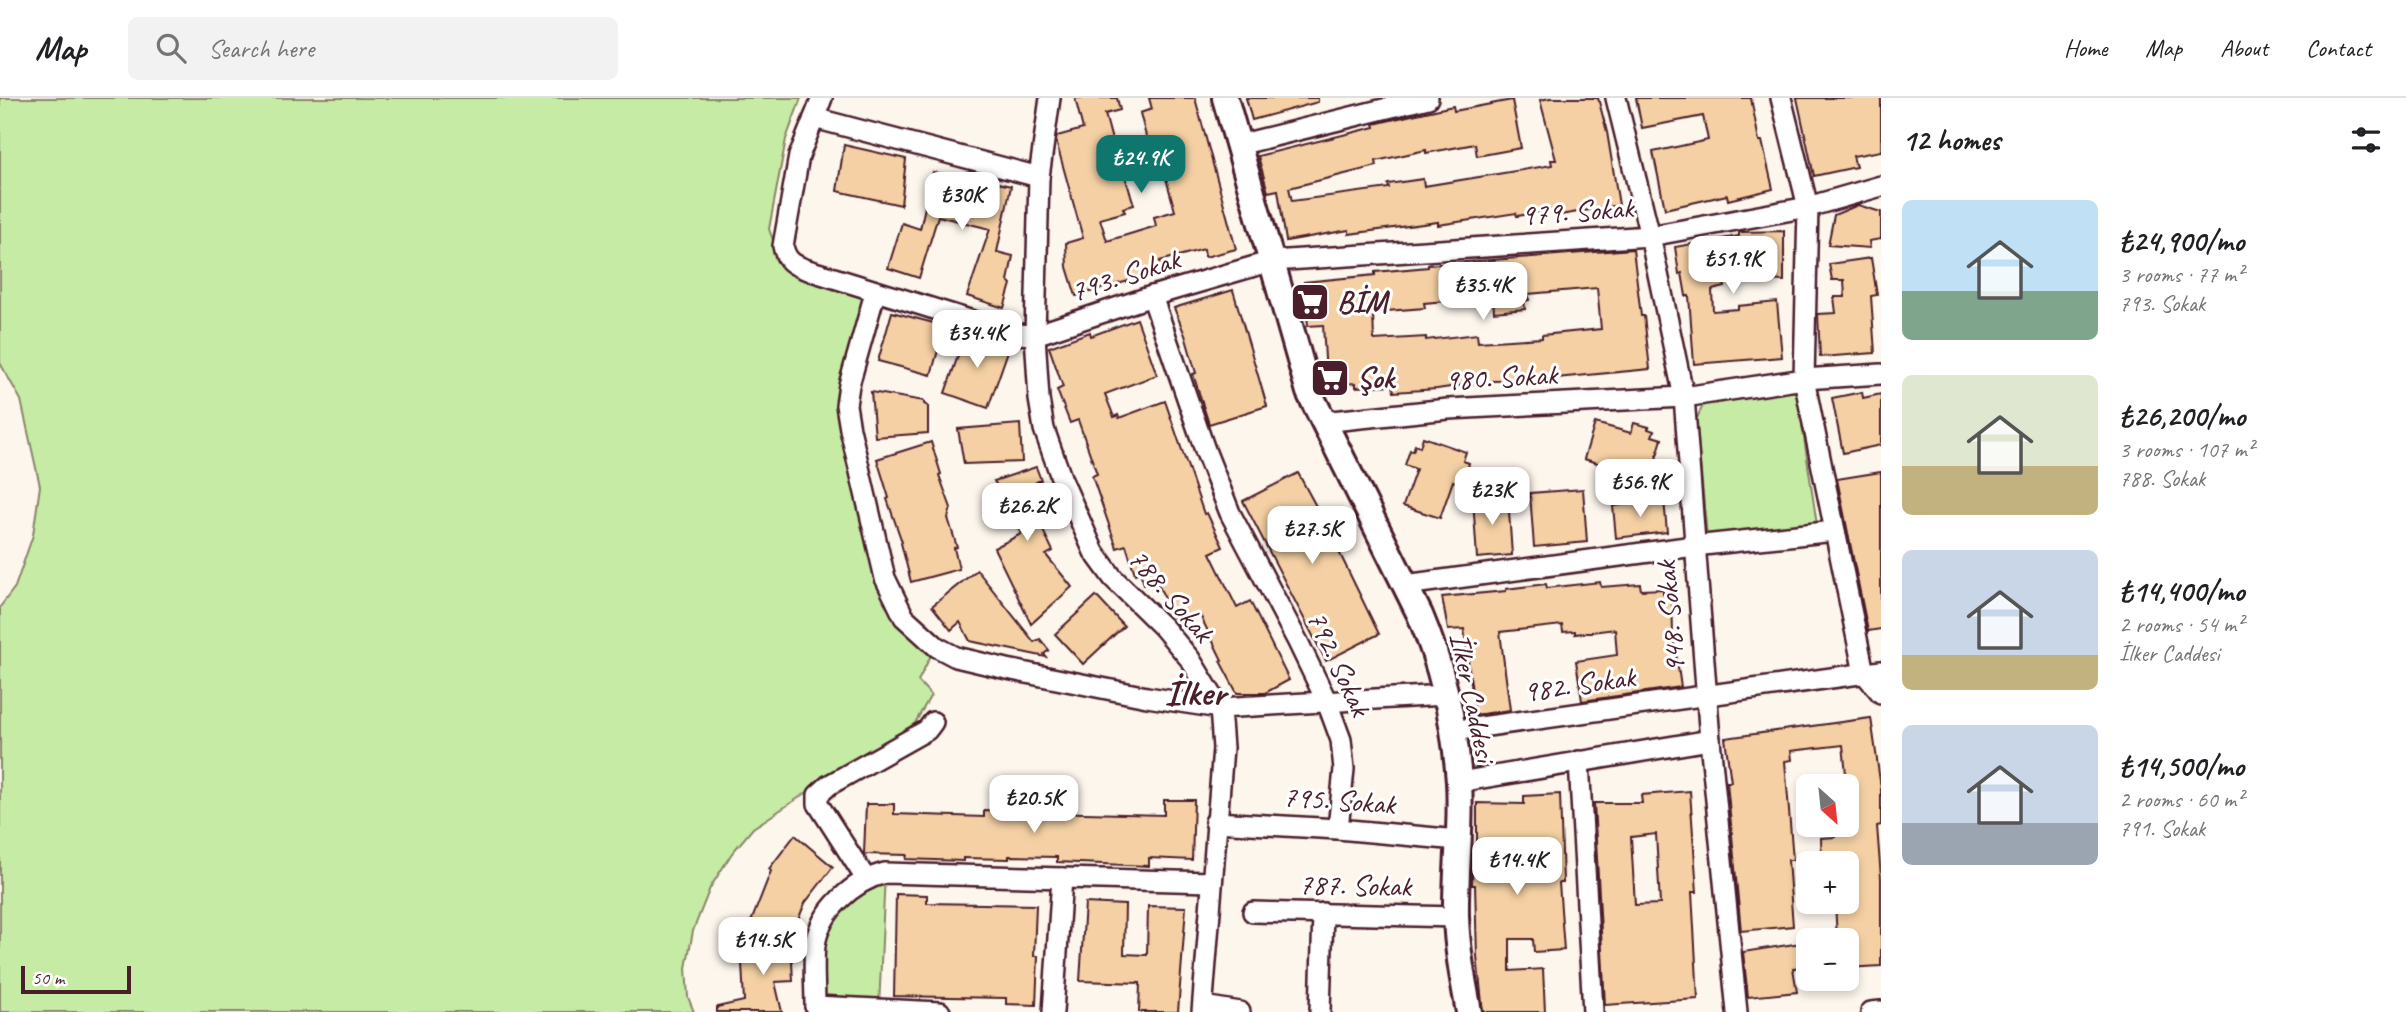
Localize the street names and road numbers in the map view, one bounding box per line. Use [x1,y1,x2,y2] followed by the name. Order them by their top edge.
[1520,188,1636,234] street label: 979. Sokak
[1066,239,1186,310] street label: 793. Sokak
[1444,355,1560,399] street label: 980. Sokak
[1120,540,1224,651] street label: 788. Sokak
[1646,557,1694,675] street label: 948. Sokak
[1298,604,1381,724] street label: 792. Sokak
[1441,629,1506,768] street label: İlker Caddesi
[1521,657,1639,711] street label: 982. Sokak
[1282,777,1398,823] street label: 795. Sokak
[1298,865,1414,905] street label: 787. Sokak

